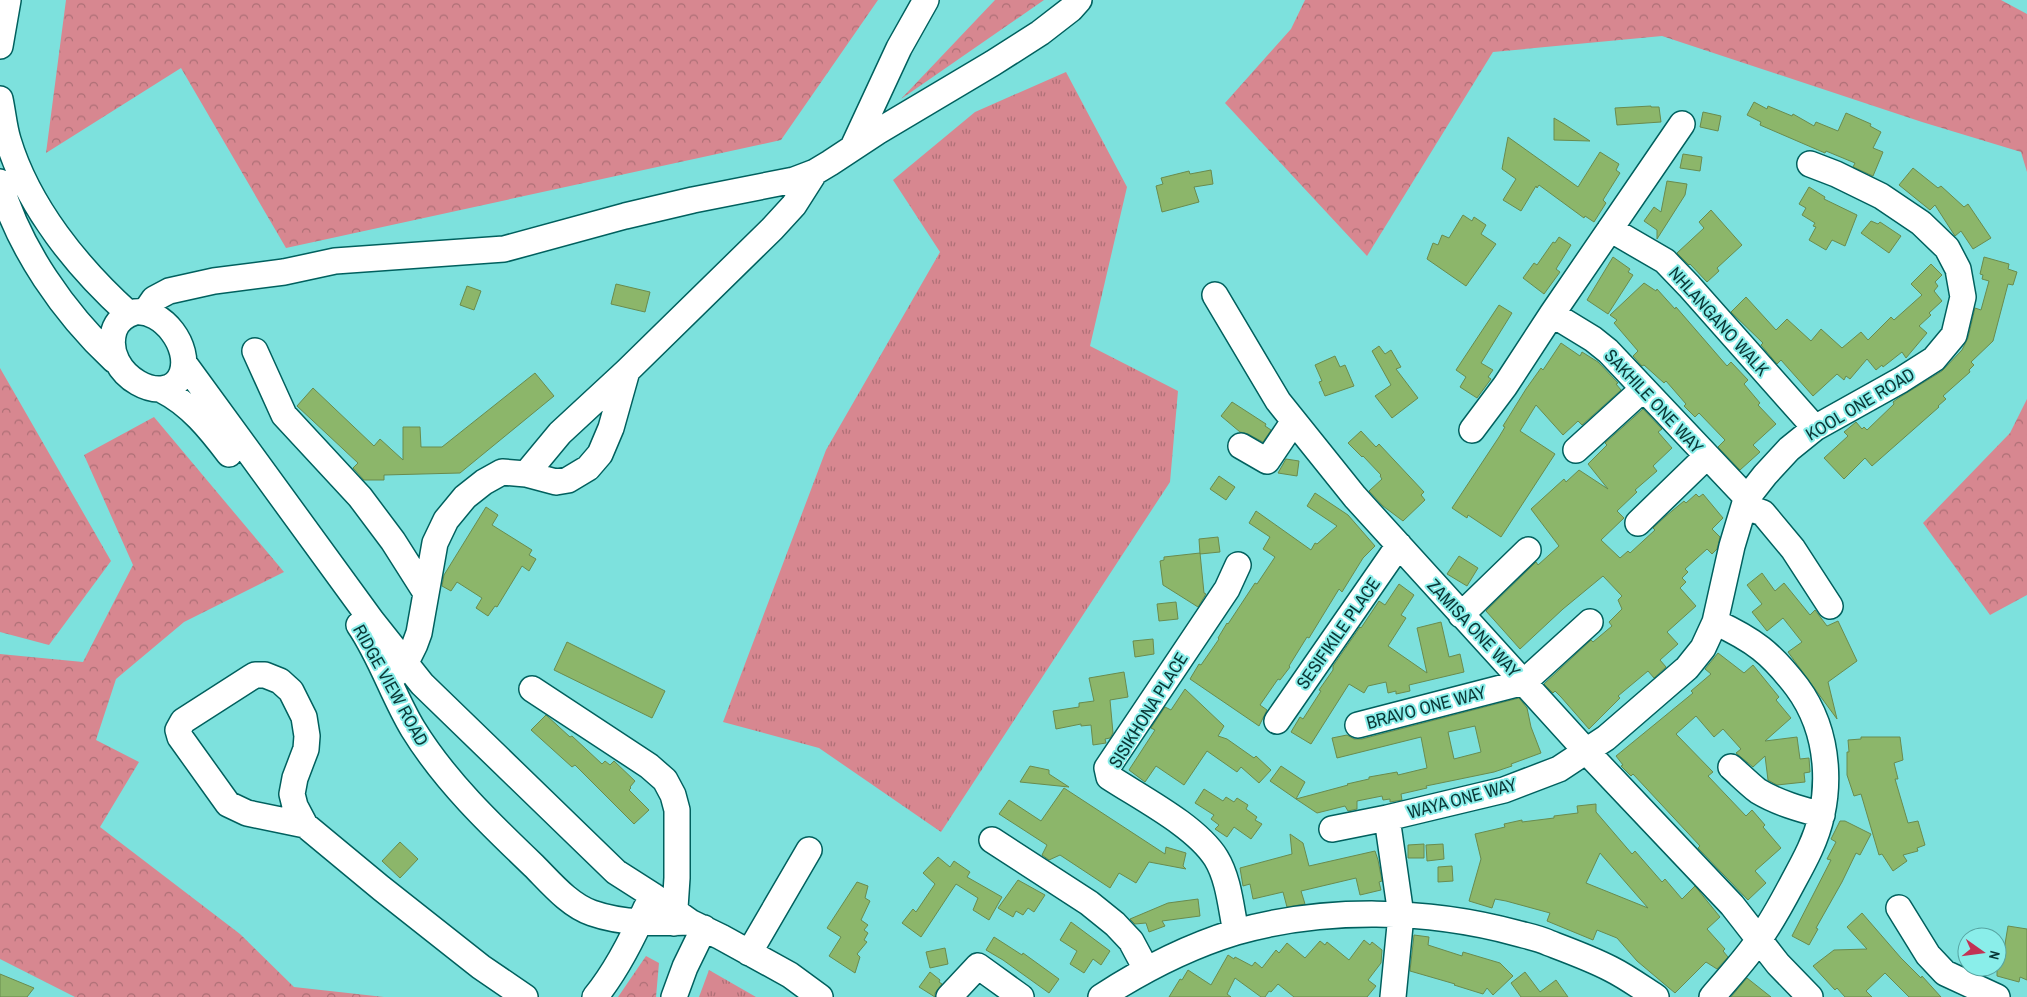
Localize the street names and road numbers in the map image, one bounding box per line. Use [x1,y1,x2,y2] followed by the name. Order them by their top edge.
[1663,261,1775,381] street label: NHLANGANO WALK
[1599,343,1709,459] street label: SAKHILE ONE WAY
[1801,362,1919,446] street label: KOOL ONE ROAD
[1290,572,1386,694] street label: SESIFIKILE PLACE
[1422,573,1526,683] street label: ZAMISA ONE WAY
[347,620,435,750] street label: RIDGE VIEW ROAD
[1102,647,1194,773] street label: SISIKHONA PLACE
[1363,679,1489,735] street label: BRAVO ONE WAY
[1405,771,1520,825] street label: WAYA ONE WAY

